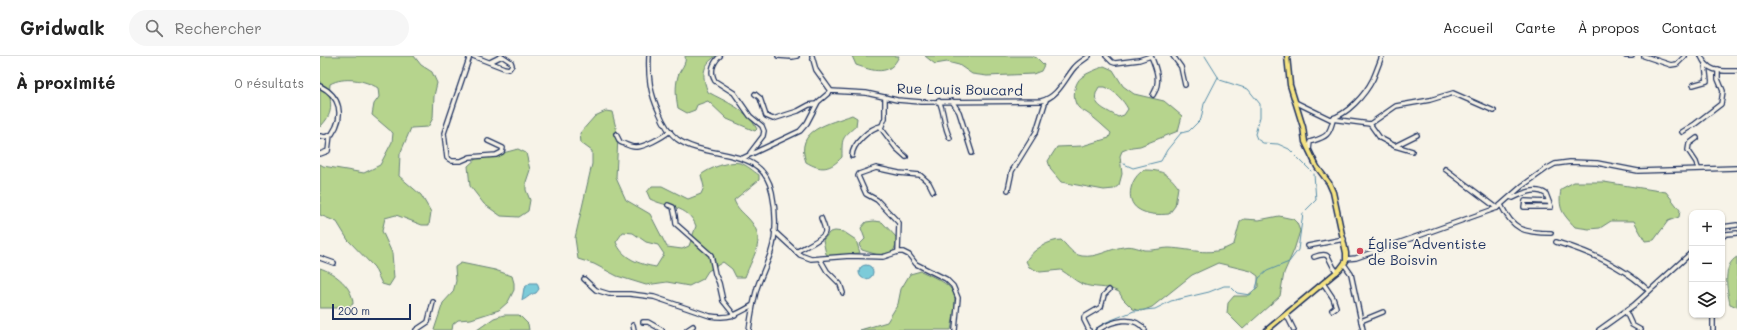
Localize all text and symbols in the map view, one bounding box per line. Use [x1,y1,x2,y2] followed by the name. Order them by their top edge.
[129,10,409,46] search box
[20,15,105,40] text: Gridwalk
[143,17,165,39] icon: search
[175,18,262,38] text: Rechercher
[1443,18,1493,37] text: Accueil
[1515,18,1556,37] text: Carte
[1578,18,1640,37] text: À propos
[1662,18,1717,37] text: Contact
[16,71,115,93] text: À proximité
[234,74,304,91] text: 0 résultats
[897,78,1023,100] street label: Rue Louis Boucard
[1689,210,1725,318] map controls
[1689,210,1725,246] button: +
[1368,234,1486,269] place label: Église Adventiste de Boisvin
[1355,246,1365,256] marker: Église Adventiste de Boisvin
[1689,246,1725,282] button: −
[1689,282,1725,318] button: layers
[332,302,411,321] scale bar
[338,303,370,318] text: 200 m

